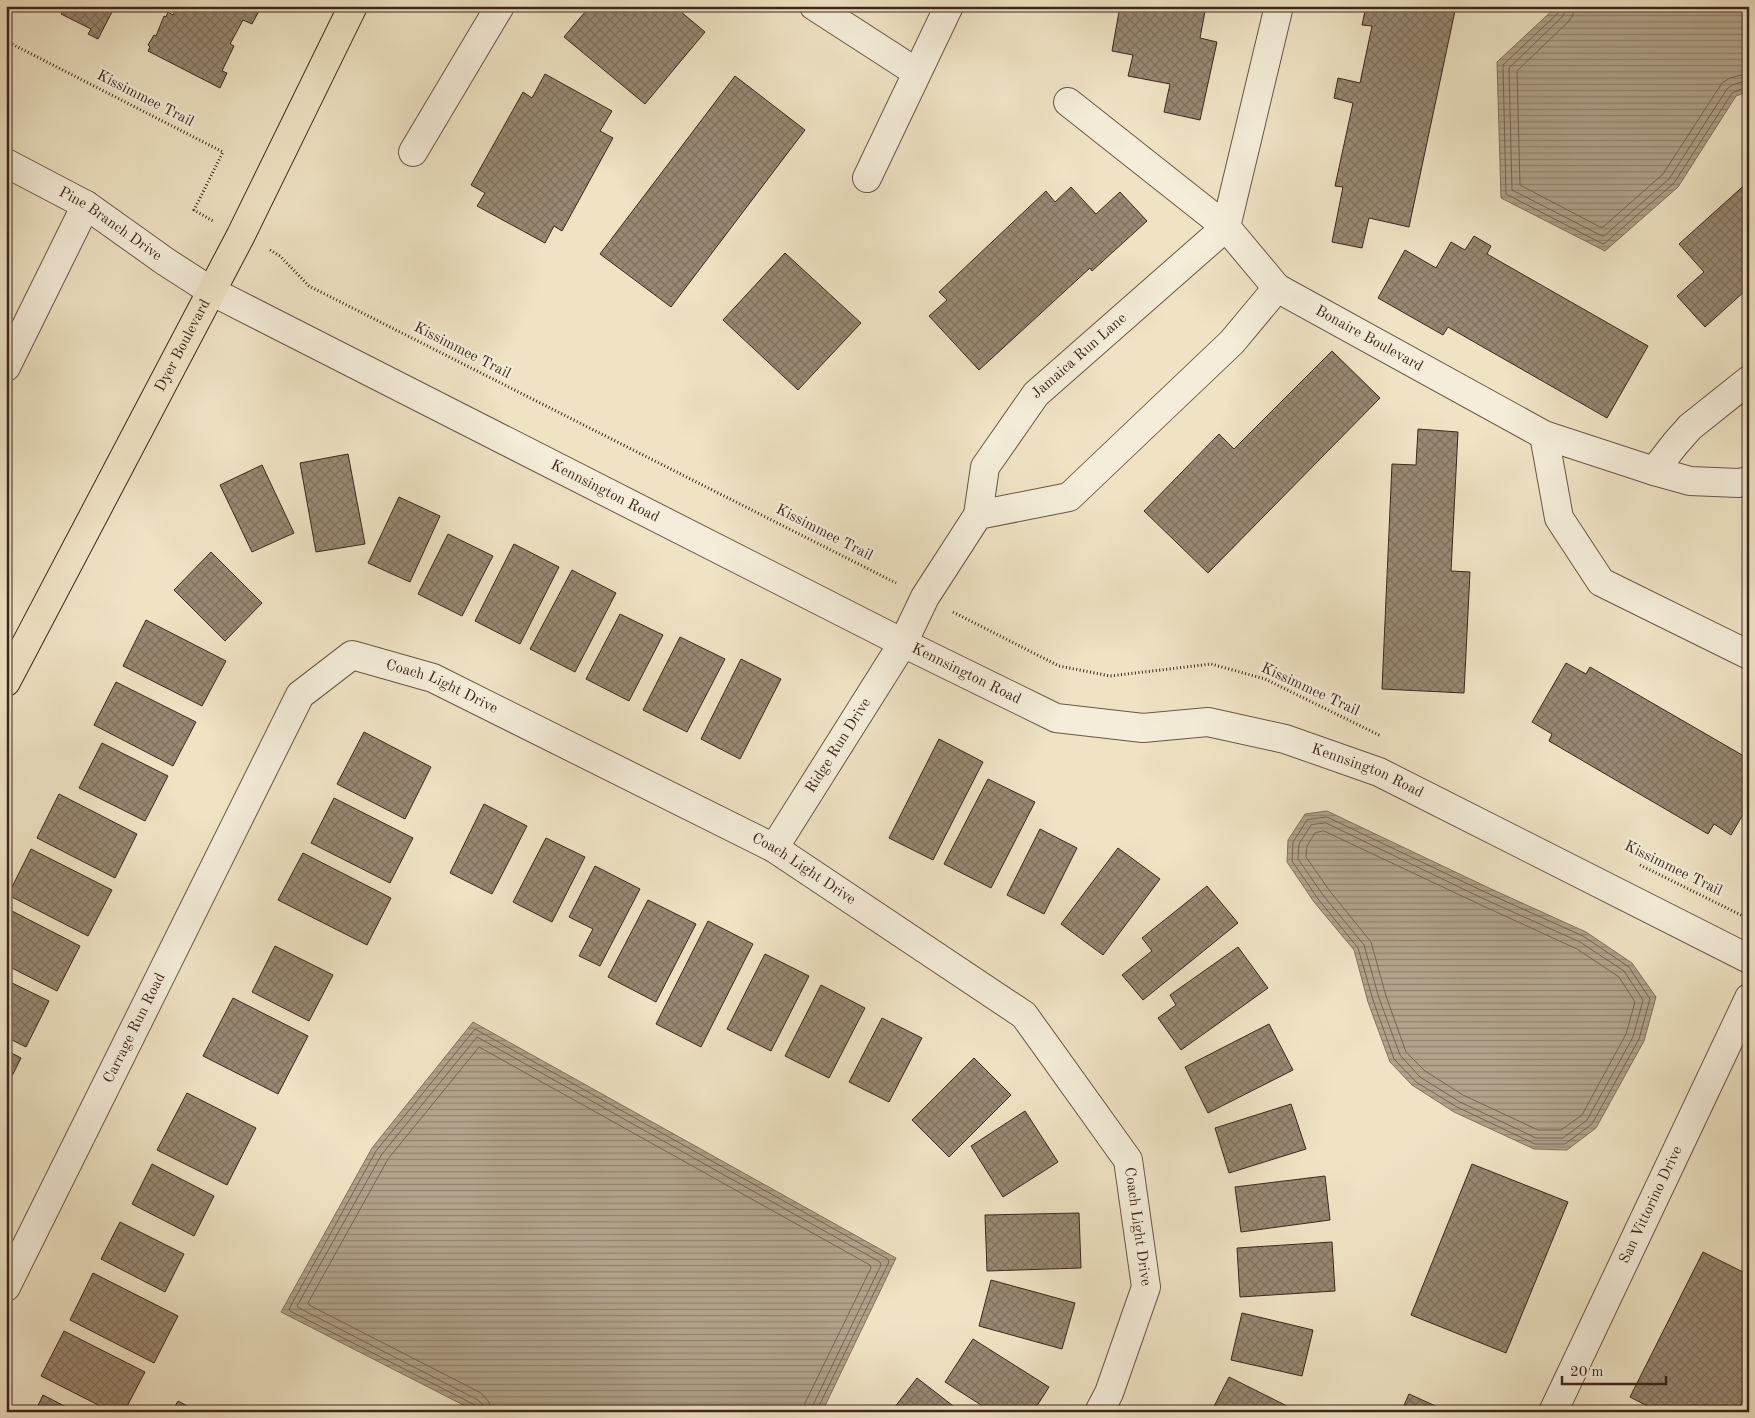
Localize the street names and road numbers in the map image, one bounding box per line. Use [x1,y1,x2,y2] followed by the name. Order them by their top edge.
[94,68,196,130] street label: Kissimmee Trail
[56,185,164,264] street label: Pine Branch Drive
[152,297,213,394] street label: Dyer Boulevard
[1313,303,1426,374] street label: Bonaire Boulevard
[1029,311,1129,402] street label: Jamaica Run Lane
[411,320,513,382] street label: Kissimmee Trail
[548,458,662,525] street label: Kennsington Road
[773,502,875,564] street label: Kissimmee Trail
[909,641,1024,707] street label: Kennsington Road
[384,657,500,716] street label: Coach Light Drive
[1258,661,1362,719] street label: Kissimmee Trail
[803,695,874,796] street label: Ridge Run Drive
[1309,741,1426,801] street label: Kennsington Road
[749,831,858,908] street label: Coach Light Drive
[1622,839,1724,899] street label: Kissimmee Trail
[101,971,168,1086] street label: Carrage Run Road
[1617,1144,1685,1266] street label: San Vittorino Drive
[1122,1166,1153,1287] street label: Coach Light Drive

